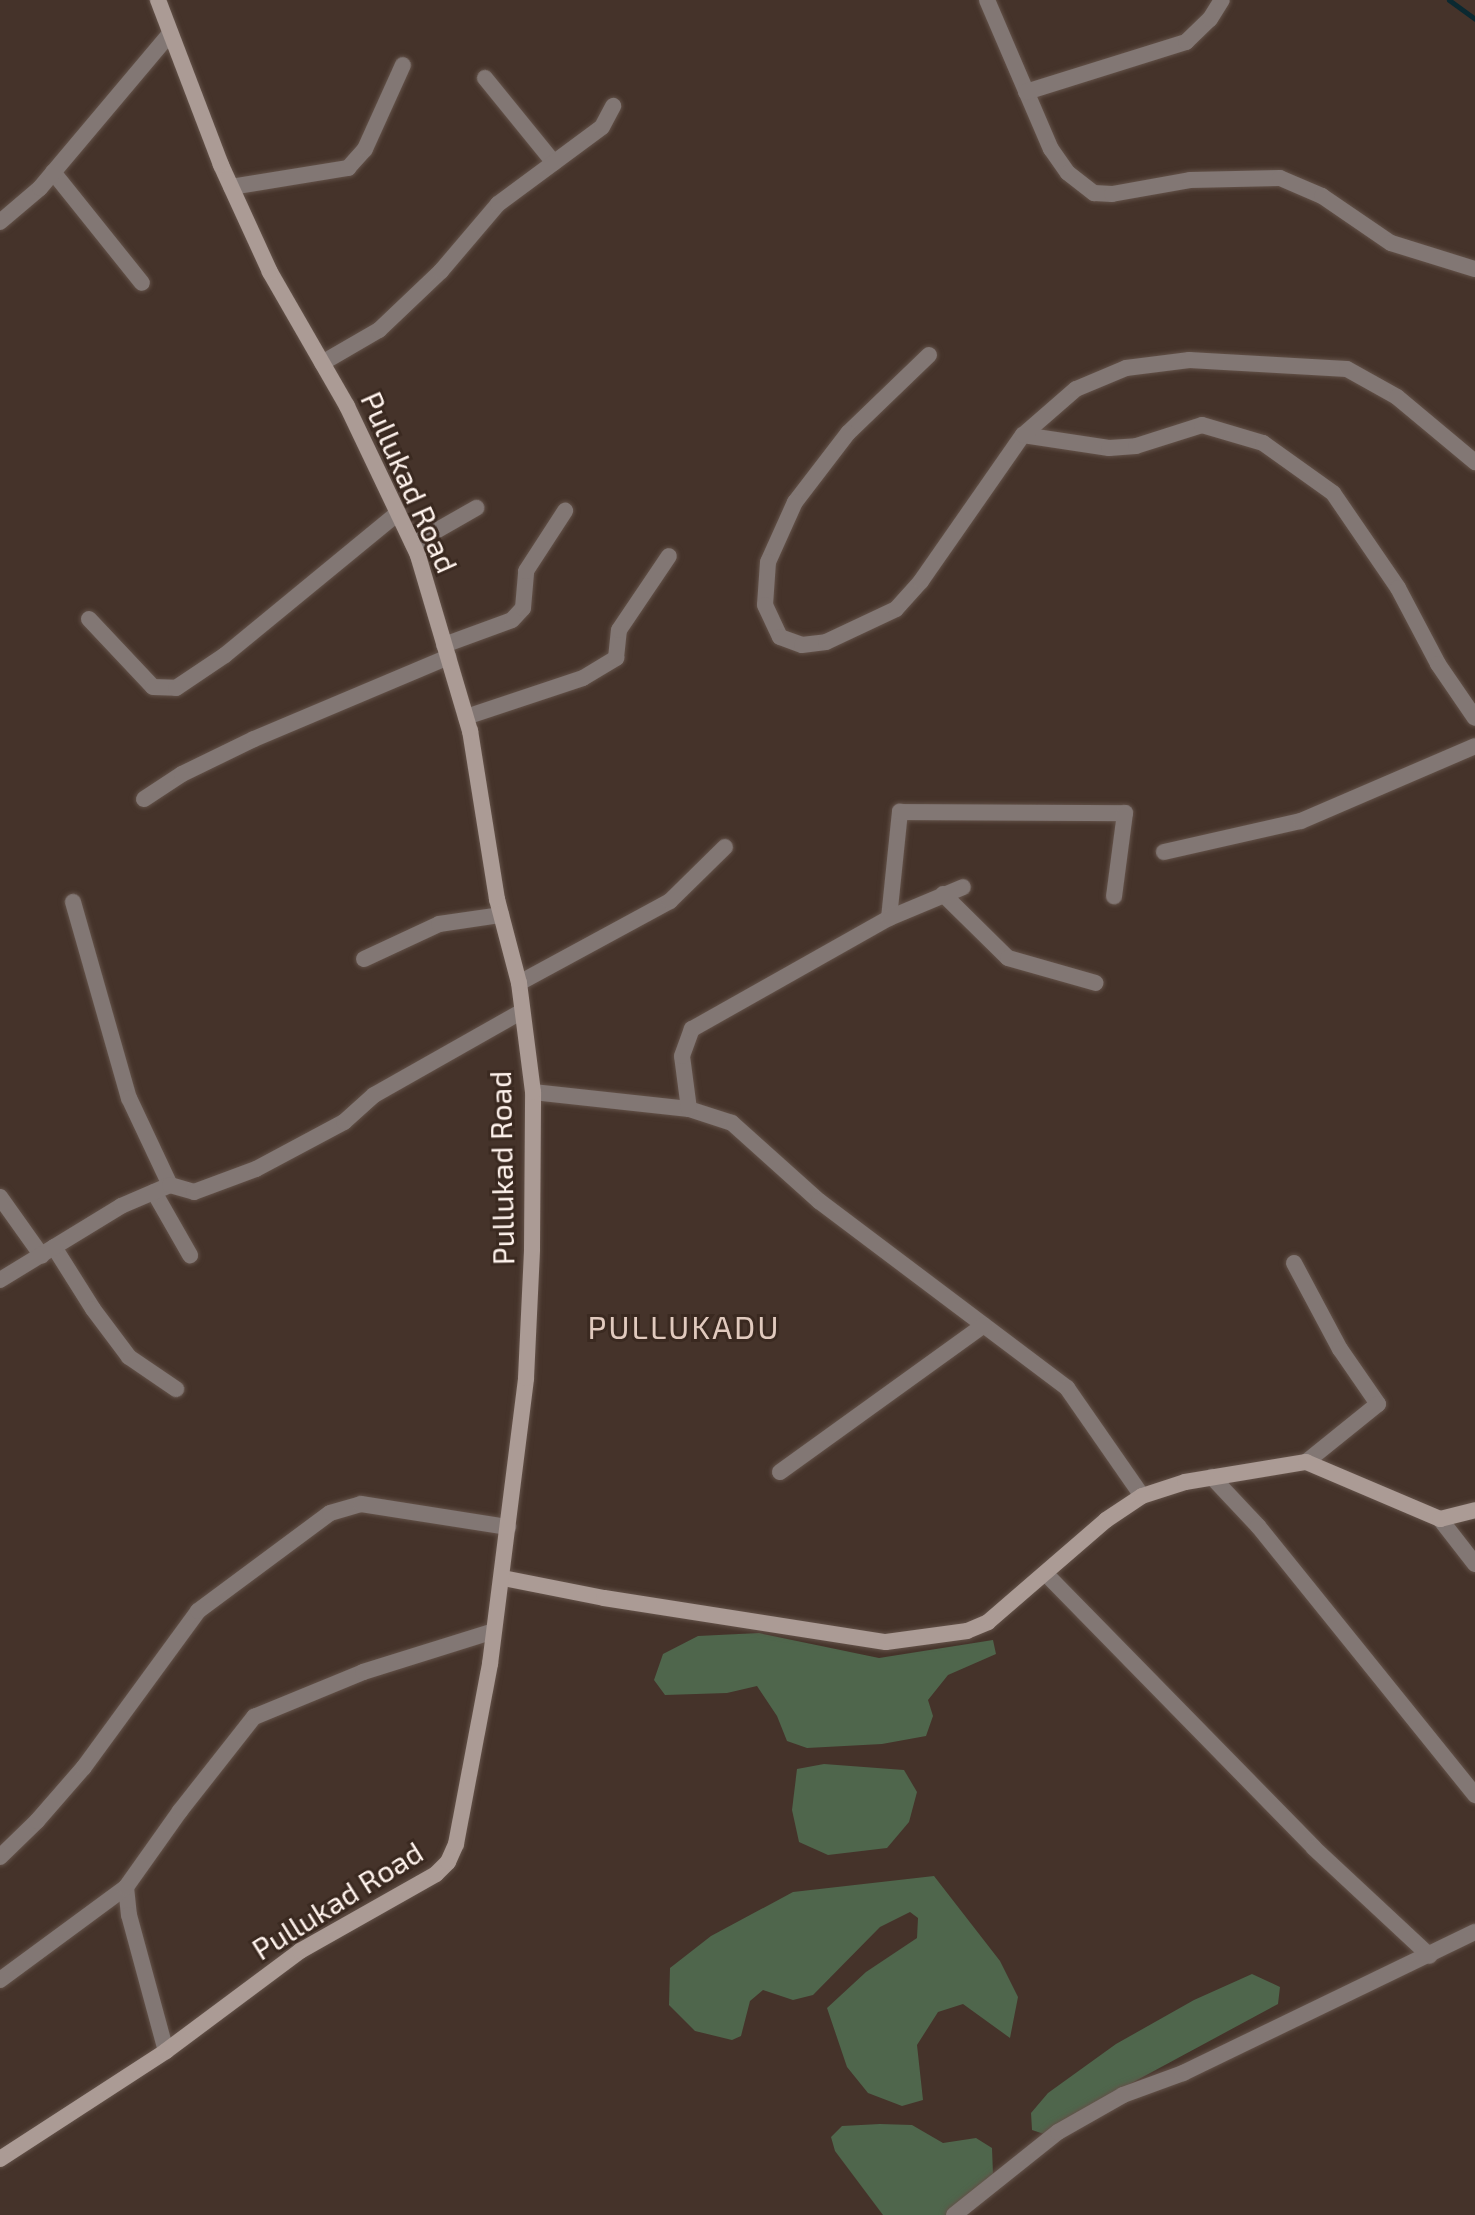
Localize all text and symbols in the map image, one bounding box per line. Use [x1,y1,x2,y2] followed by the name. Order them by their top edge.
[354,386,466,578] street label: Pullukad Road
[481,1070,521,1266] street label: Pullukad Road
[587,1307,781,1345] district label: PULLUKADU
[245,1833,429,1967] street label: Pullukad Road

